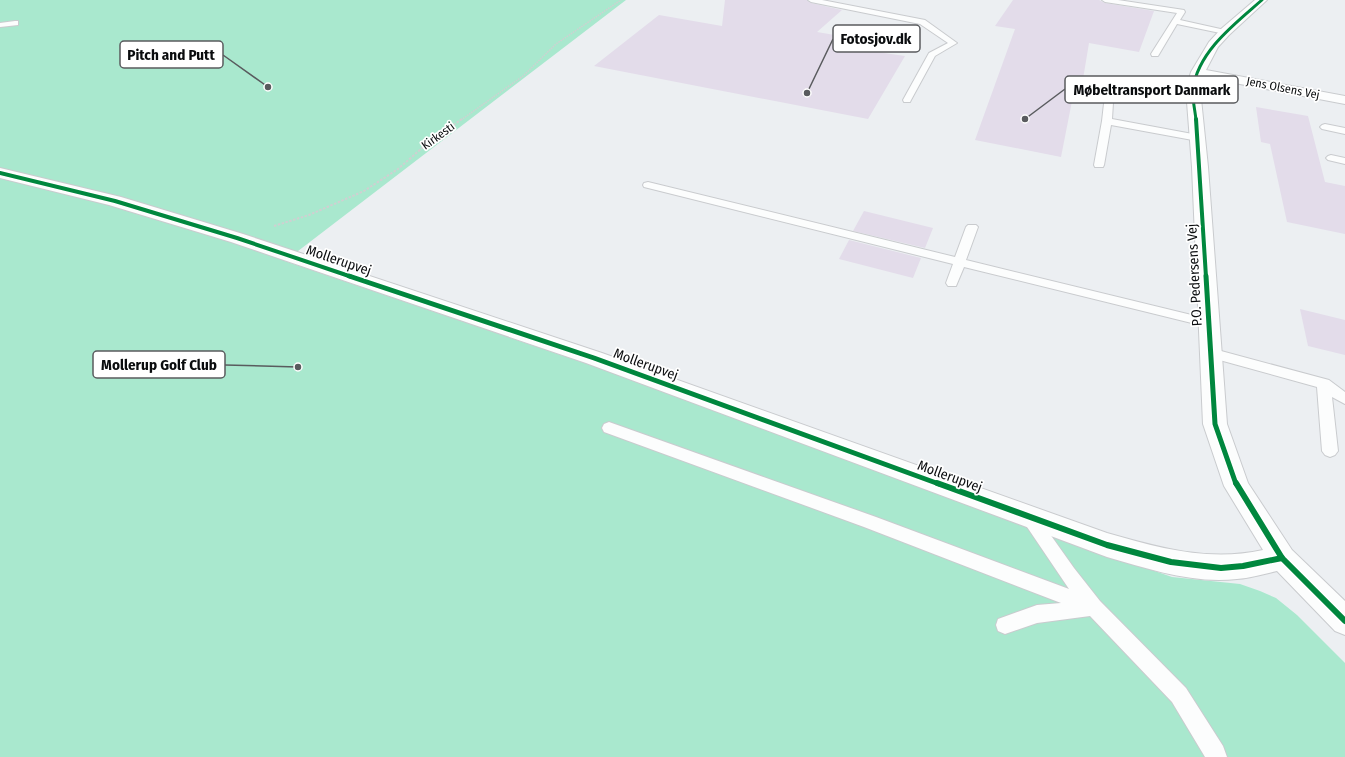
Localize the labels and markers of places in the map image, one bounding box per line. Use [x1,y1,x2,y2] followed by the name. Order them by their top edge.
[833,25,920,52] callout: Fotosjov.dk
[120,41,223,68] callout: Pitch and Putt
[1065,76,1238,103] callout: Møbeltransport Danmark
[93,351,225,378] callout: Mollerup Golf Club

